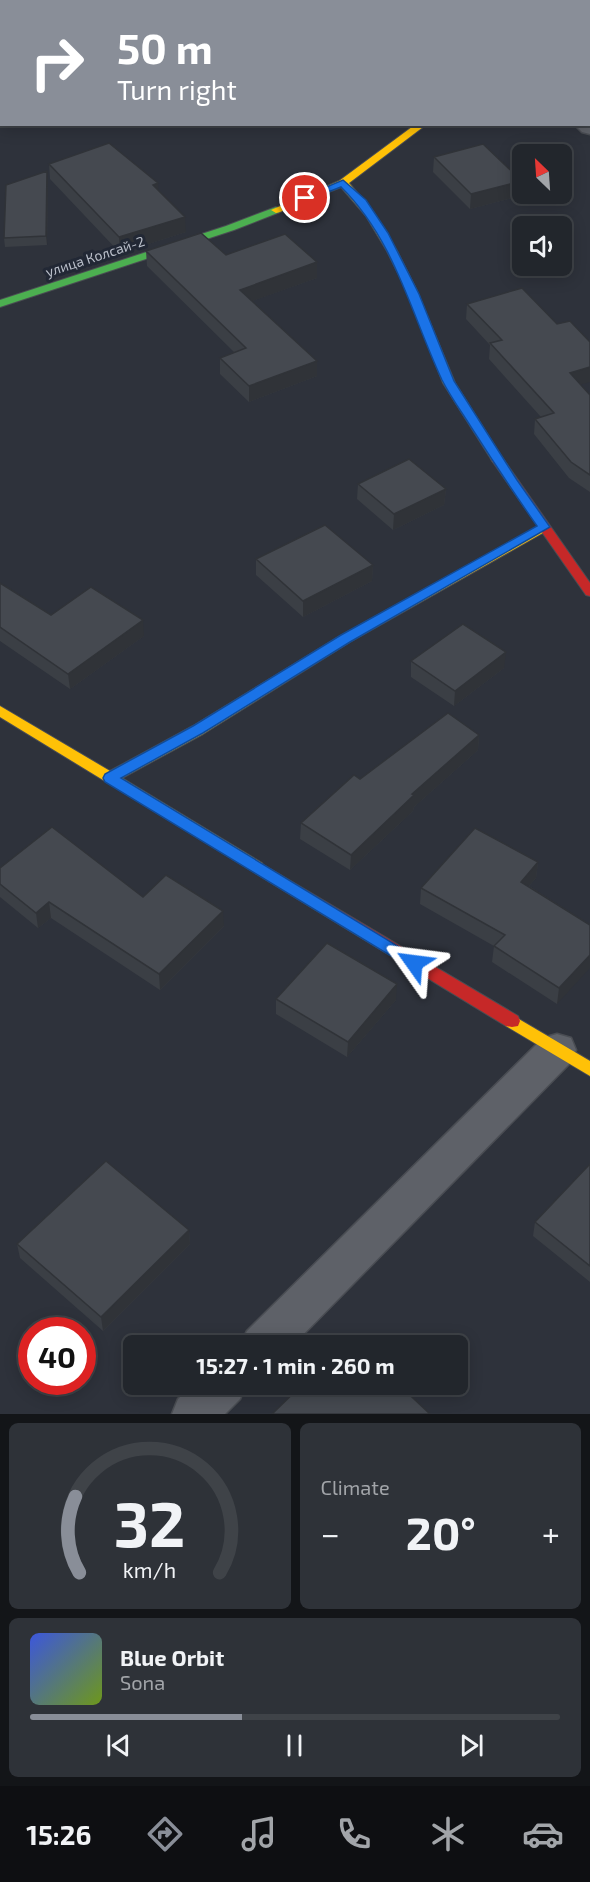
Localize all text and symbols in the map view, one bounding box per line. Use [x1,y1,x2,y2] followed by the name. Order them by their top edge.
[117,22,213,72] text: 50 m
[18,24,96,102] icon: right
[117,73,237,105] text: Turn right
[512,144,572,204] north arrow
[512,144,572,276] map controls
[279,172,330,223] pin
[288,181,321,214] icon: arrive
[512,216,572,276] button: sound
[43,232,147,280] street label: улица Колсай-2
[382,931,446,995] position arrow
[18,1317,96,1395] speed limit sign: 40
[196,1352,395,1378] text: 15:27 · 1 min · 260 m
[321,1475,390,1499] text: Climate
[114,1485,186,1560] text: 32
[406,1505,476,1559] text: 20°
[321,1513,340,1553] text: −
[542,1513,560,1553] text: +
[123,1557,176,1582] text: km/h
[120,1644,224,1670] text: Blue Orbit
[120,1670,165,1694] text: Sona
[102,1729,135,1762] icon: previous
[278,1729,311,1762] icon: pause
[455,1729,488,1762] icon: next
[144,1813,186,1855] icon: directions
[238,1813,280,1855] icon: music
[333,1813,375,1855] icon: phone
[427,1813,469,1855] icon: climate
[522,1813,564,1855] icon: car
[26,1818,91,1850] text: 15:26

